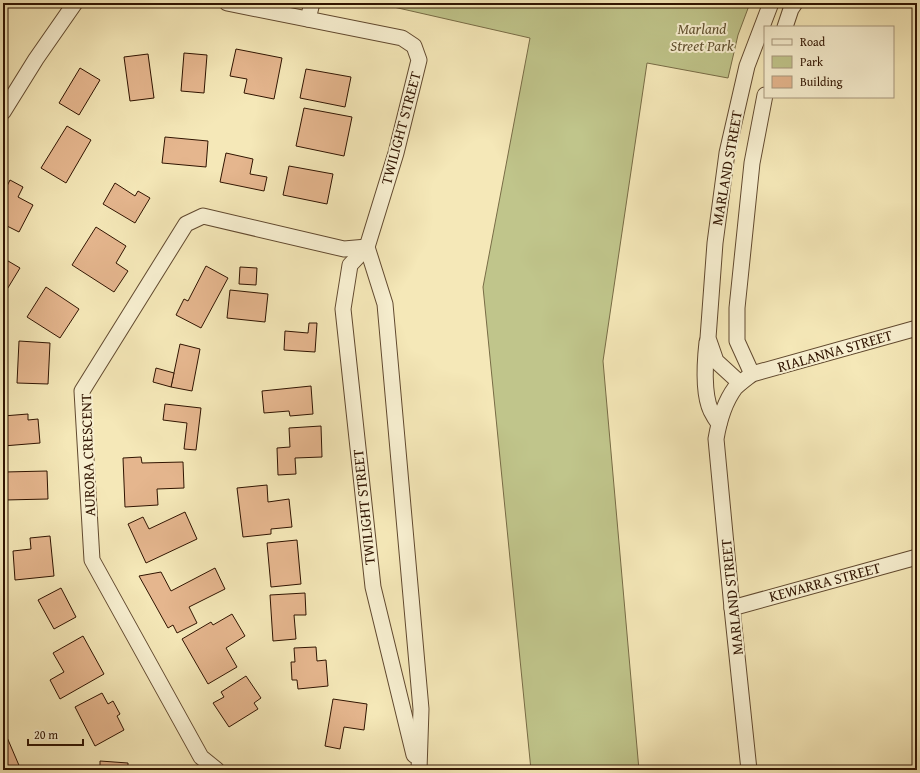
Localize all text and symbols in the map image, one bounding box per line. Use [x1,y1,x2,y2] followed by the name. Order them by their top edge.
[670,18,734,56] park label: Marland Street Park
[764,26,894,98] legend
[800,33,826,50] text: Road
[800,53,824,70] text: Park
[375,68,426,187] street label: TWILIGHT STREET
[800,73,843,90] text: Building
[706,108,747,227] street label: MARLAND STREET
[775,324,895,377] street label: RIALANNA STREET
[75,393,100,517] street label: AURORA CRESCENT
[347,448,380,566] street label: TWILIGHT STREET
[715,537,748,656] street label: MARLAND STREET
[767,556,884,607] street label: KEWARRA STREET
[28,721,83,747] scale bar
[34,726,58,743] text: 20 m

